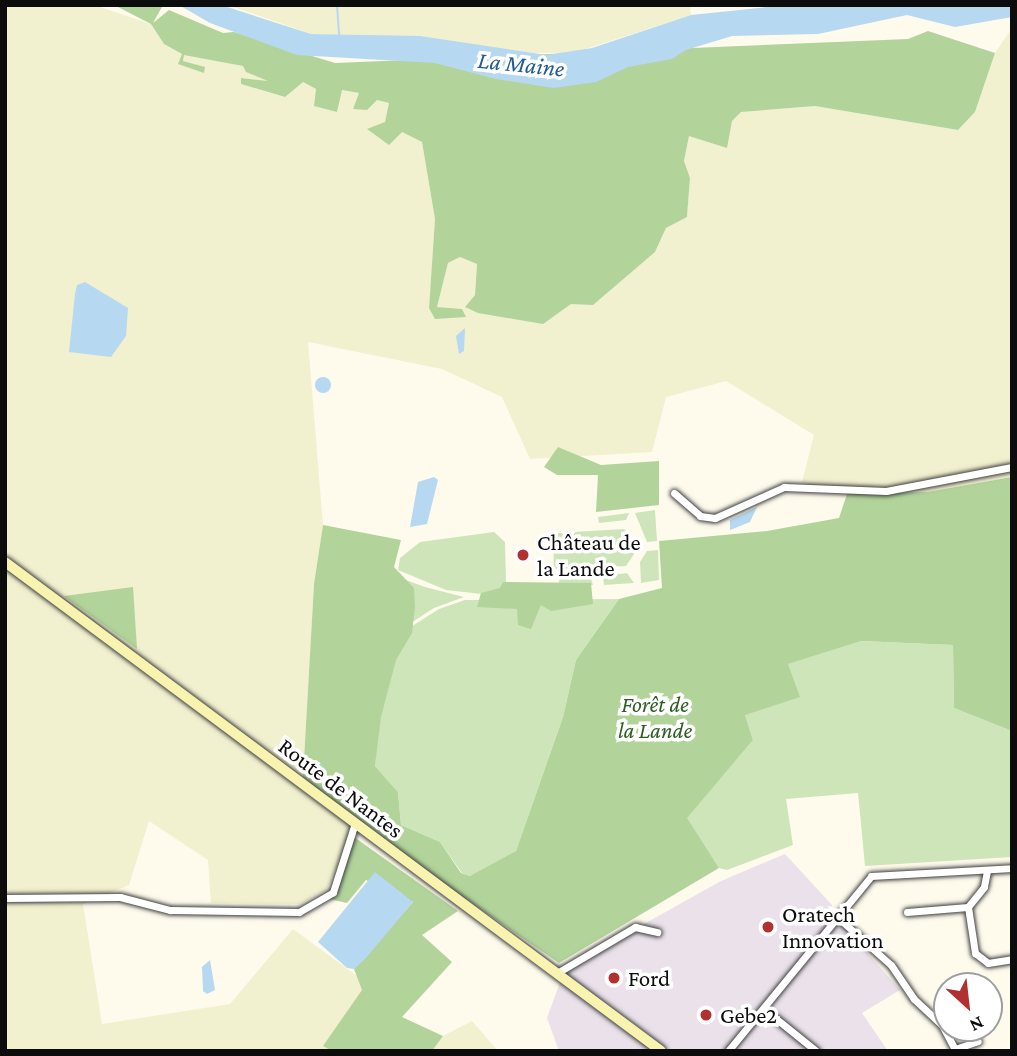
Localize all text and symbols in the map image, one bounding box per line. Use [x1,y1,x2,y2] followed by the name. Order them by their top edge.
[476,45,566,83] water label: La Maine
[537,528,640,582] place label: Château de la Lande
[515,547,531,563] marker: Château de la Lande
[618,690,692,744] park label: Forêt de la Lande
[273,732,409,844] street label: Route de Nantes
[782,900,884,954] place label: Oratech Innovation
[760,919,776,935] marker: Oratech Innovation
[628,964,670,992] place label: Ford
[606,970,622,986] marker: Ford
[933,972,1003,1042] north arrow
[720,1001,777,1029] place label: Gebe2
[698,1007,714,1023] marker: Gebe2
[966,1012,987,1037] text: N

